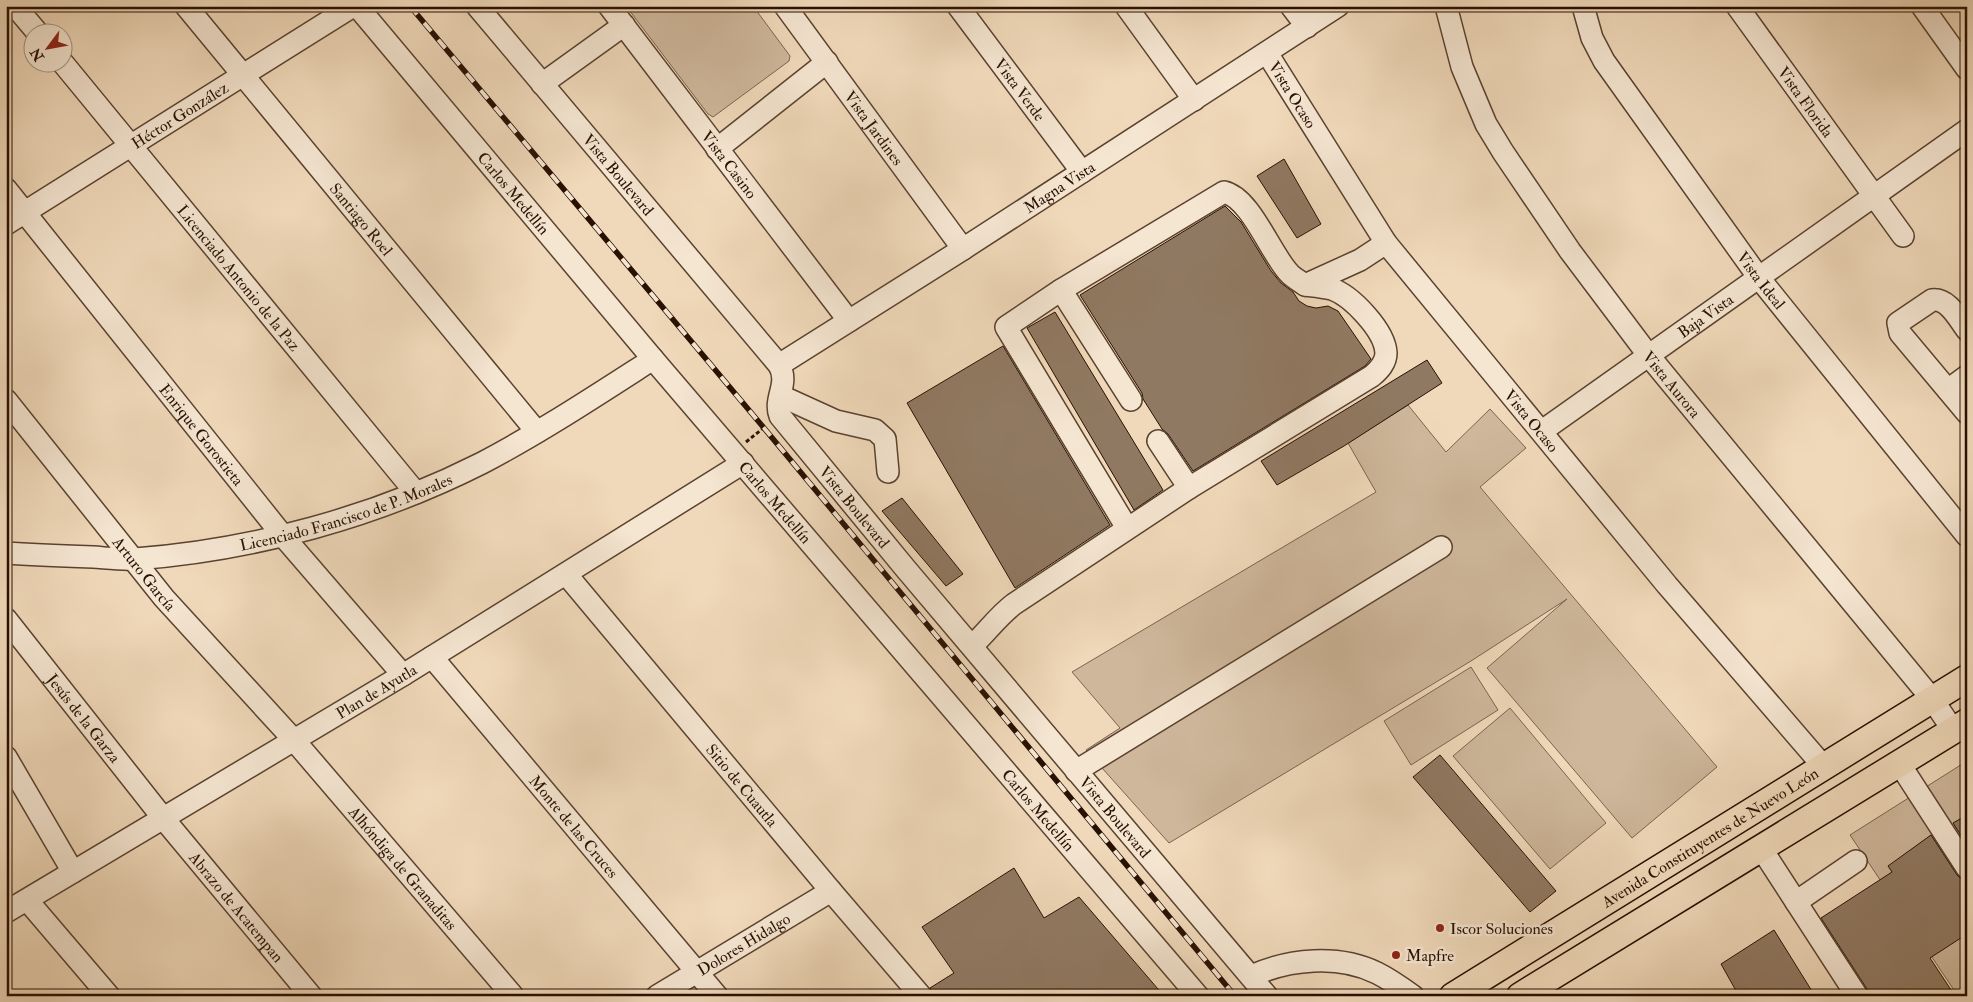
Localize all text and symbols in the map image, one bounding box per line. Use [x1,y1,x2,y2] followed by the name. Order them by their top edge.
[22,22,72,72] north arrow
[27,44,48,65] text: N
[989,55,1050,126] street label: Vista Verde
[1264,58,1321,133] street label: Vista Ocaso
[1773,63,1838,142] street label: Vista Florida
[128,78,232,154] street label: Héctor González
[840,87,907,170] street label: Vista Jardines
[697,127,761,203] street label: Vista Casino
[578,130,658,220] street label: Vista Boulevard
[473,148,553,239] street label: Carlos Medellín
[1020,157,1099,218] street label: Magna Vista
[325,179,397,260] street label: Santiago Roel
[172,201,304,356] street label: Licenciado Antonio de la Paz
[1732,248,1789,314] street label: Vista Ideal
[1674,289,1738,343] street label: Baja Vista
[1638,347,1705,423] street label: Vista Aurora
[154,380,248,490] street label: Enrique Gorostieta
[1499,386,1563,457] street label: Vista Ocaso
[734,458,815,548] street label: Carlos Medellín
[814,462,894,553] street label: Vista Boulevard
[238,470,456,556] street label: Licenciado Francisco de P. Morales
[107,532,180,616] street label: Arturo García
[333,660,421,724] street label: Plan de Ayutla
[41,669,125,767] street label: Jesús de la Garza
[701,740,782,831] street label: Sitio de Cuautla
[1598,763,1822,913] street label: Avenida Constituyentes de Nuevo León
[997,765,1079,856] street label: Carlos Medellín
[525,771,622,882] street label: Monte de las Cruces
[1075,773,1155,862] street label: Vista Boulevard
[343,802,461,934] street label: Alhóndiga de Granaditas
[184,847,288,967] street label: Abrazo de Acatempan
[694,909,794,980] street label: Dolores Hidalgo
[1450,919,1553,939] place label: Iscor Soluciones
[1434,922,1446,934] marker: Iscor Soluciones
[1406,946,1454,967] place label: Mapfre
[1390,949,1402,961] marker: Mapfre

